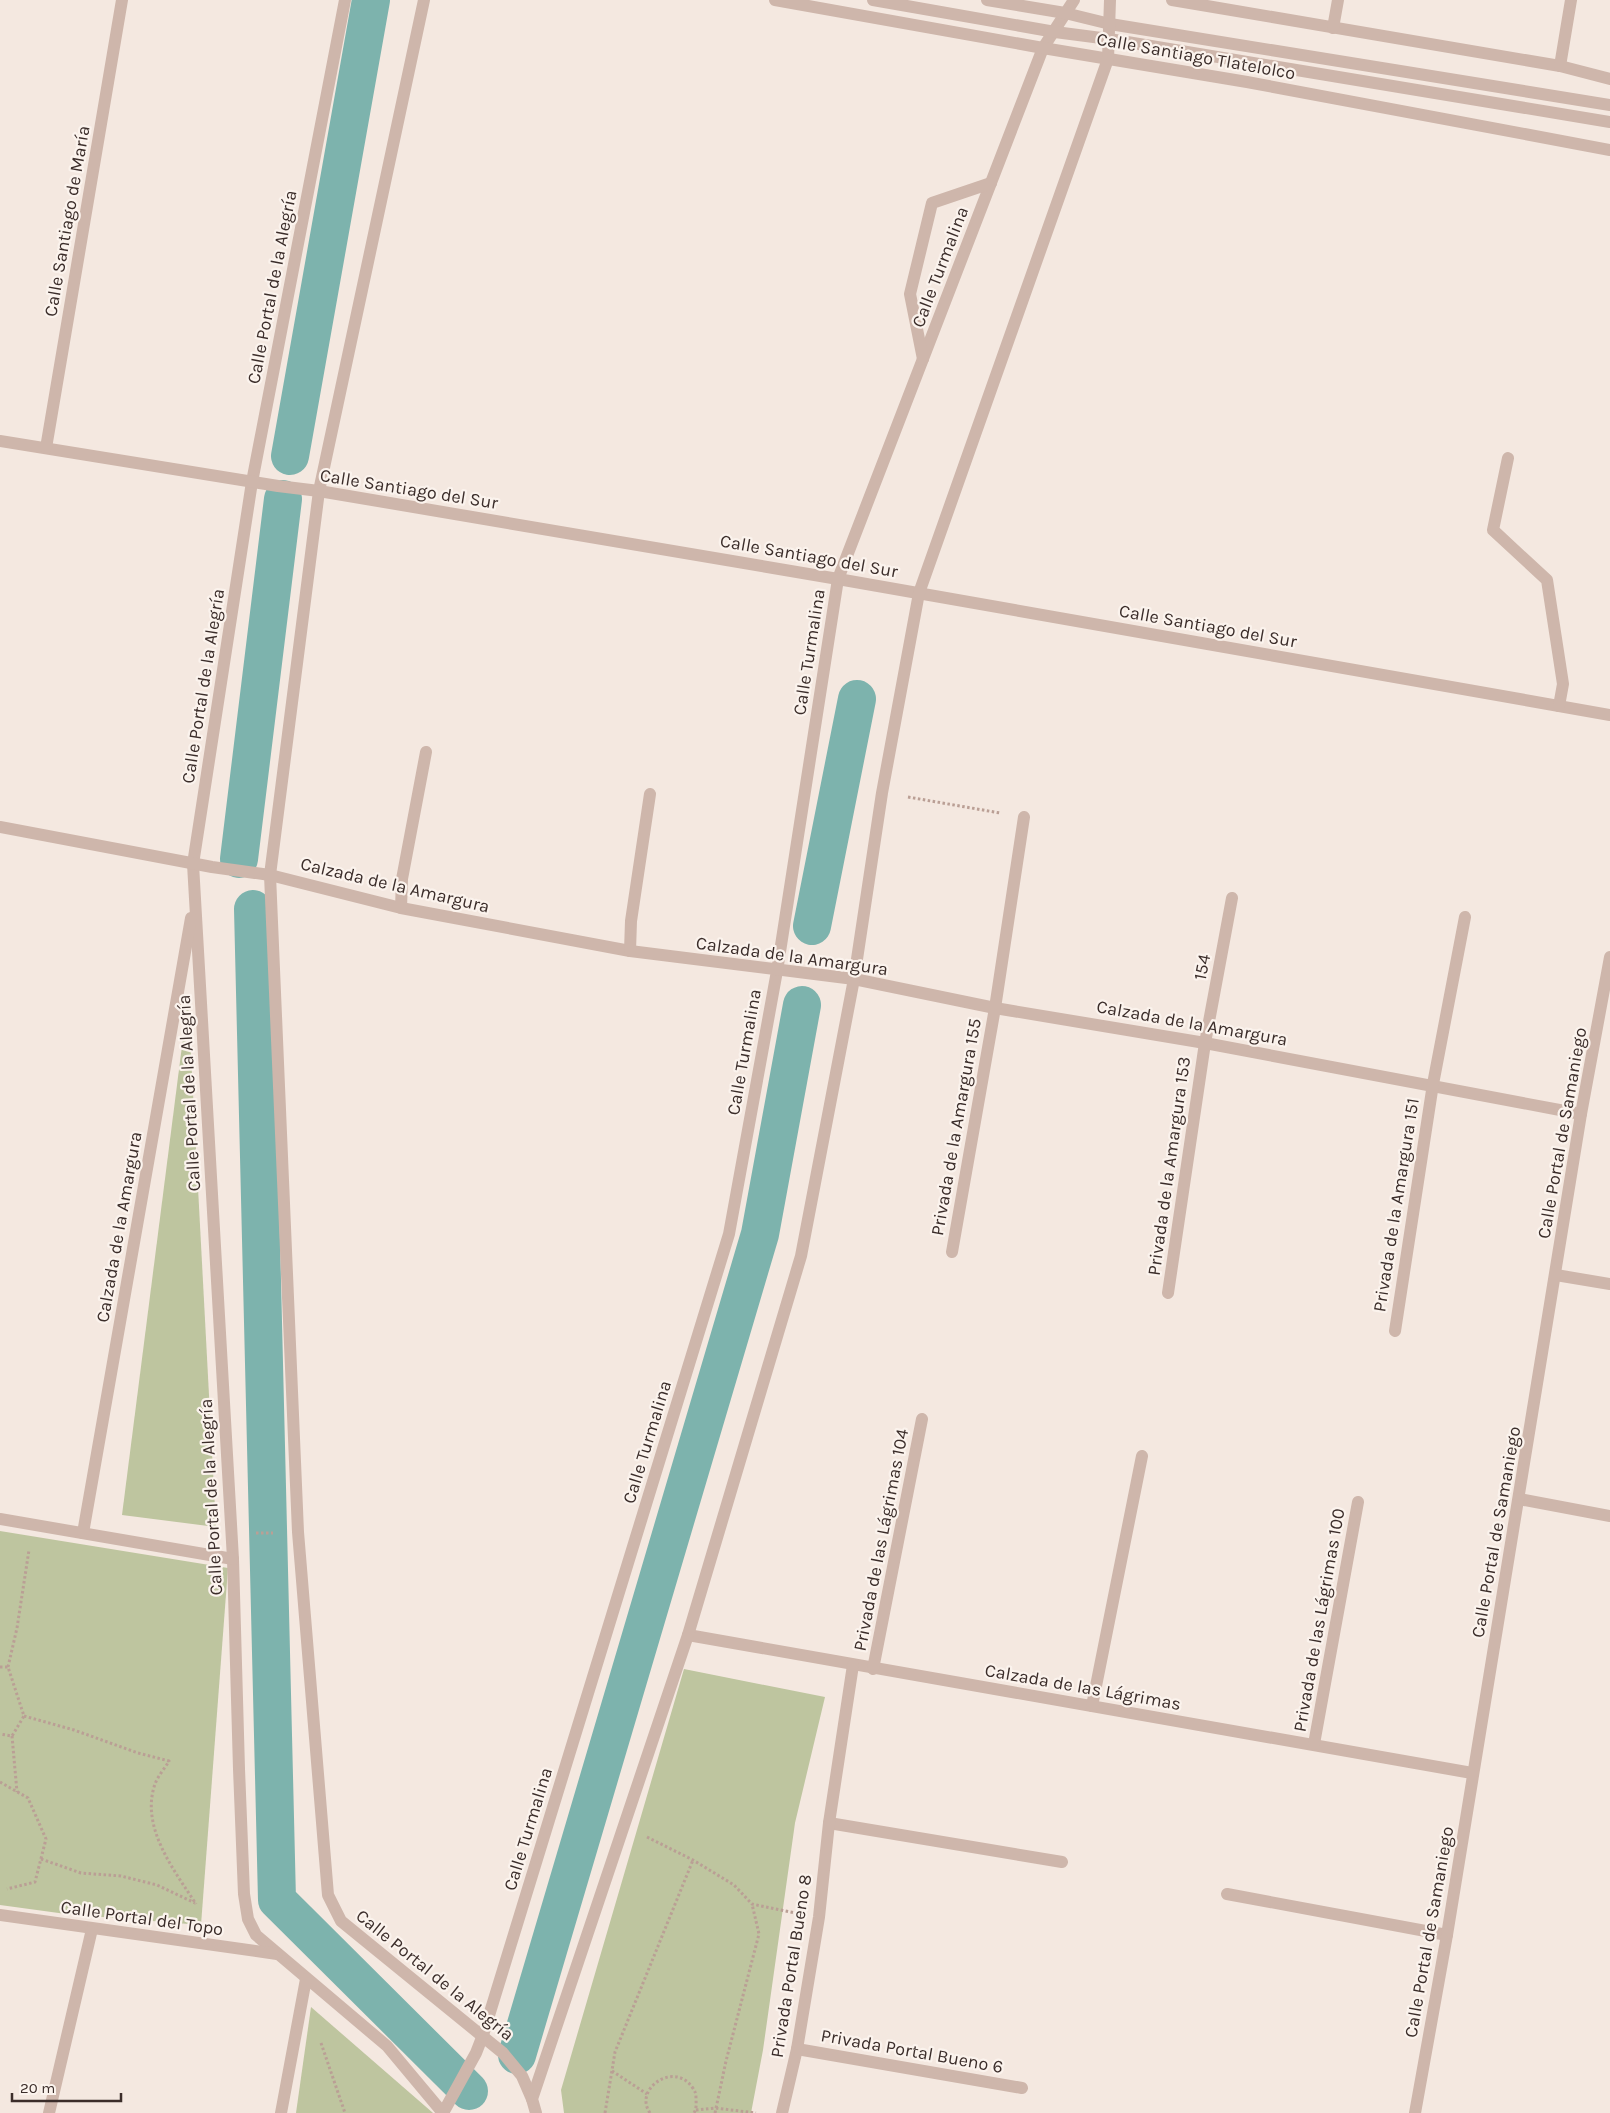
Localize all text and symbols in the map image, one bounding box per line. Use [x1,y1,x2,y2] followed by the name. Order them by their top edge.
[1095,28,1297,84] street label: Calle Santiago Tlatelolco
[39,124,95,318] street label: Calle Santiago de María
[242,188,302,386] street label: Calle Portal de la Alegría
[907,203,973,331] street label: Calle Turmalina
[318,464,500,514] street label: Calle Santiago del Sur
[718,530,900,583] street label: Calle Santiago del Sur
[177,587,229,785] street label: Calle Portal de la Alegría
[788,587,830,717] street label: Calle Turmalina
[1117,600,1299,653] street label: Calle Santiago del Sur
[298,853,492,917] street label: Calzada de la Amargura
[695,932,889,980] street label: Calzada de la Amargura
[1189,952,1215,982] street label: 154
[722,987,766,1117] street label: Calle Turmalina
[173,994,205,1192] street label: Calle Portal de la Alegría
[1095,995,1289,1051] street label: Calzada de la Amargura
[926,1017,986,1237] street label: Privada de la Amargura 155
[1533,1026,1591,1240] street label: Calle Portal de Samaniego
[1143,1055,1195,1277] street label: Privada de la Amargura 153
[1368,1097,1424,1313] street label: Privada de la Amargura 151
[91,1130,147,1324] street label: Calzada de la Amargura
[618,1378,676,1506] street label: Calle Turmalina
[195,1398,227,1596] street label: Calle Portal de la Alegría
[1467,1425,1525,1639] street label: Calle Portal de Samaniego
[849,1427,913,1653] street label: Privada de las Lágrimas 104
[1288,1506,1350,1734] street label: Privada de las Lágrimas 100
[983,1659,1183,1715] street label: Calzada de las Lágrimas
[499,1765,557,1893] street label: Calle Turmalina
[1400,1825,1458,2039] street label: Calle Portal de Samaniego
[766,1873,816,2059] street label: Privada Portal Bueno 8
[59,1896,225,1940] street label: Calle Portal del Topo
[352,1905,518,2045] street label: Calle Portal de la Alegría
[819,2024,1005,2078] street label: Privada Portal Bueno 6
[12,2070,121,2102] scale bar
[20,2079,55,2097] text: 20 m

